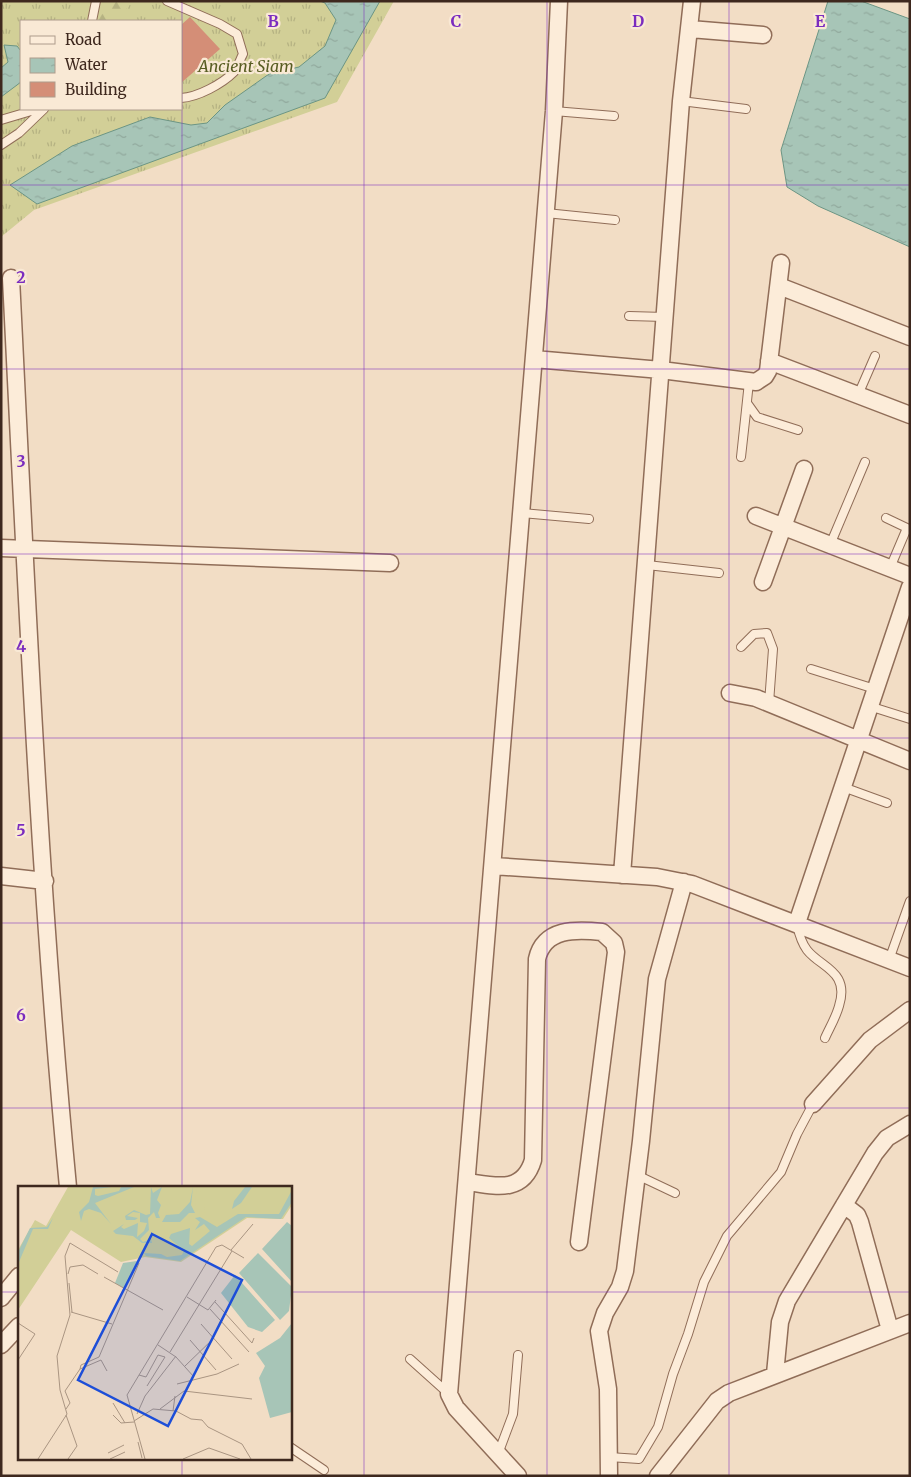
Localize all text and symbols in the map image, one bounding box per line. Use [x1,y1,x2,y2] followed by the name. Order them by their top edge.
[267,11,279,31] text: B
[451,11,461,31] text: C
[632,11,644,31] text: D
[815,11,826,31] text: E
[20,20,182,110] legend
[65,30,101,49] text: Road
[64,55,108,74] text: Water
[196,56,294,76] park label: Ancient Siam
[65,80,127,99] text: Building
[16,267,26,287] text: 2
[16,451,26,471] text: 3
[16,636,26,656] text: 4
[16,820,26,840] text: 5
[16,1005,26,1025] text: 6
[18,1186,291,1460] inset map

